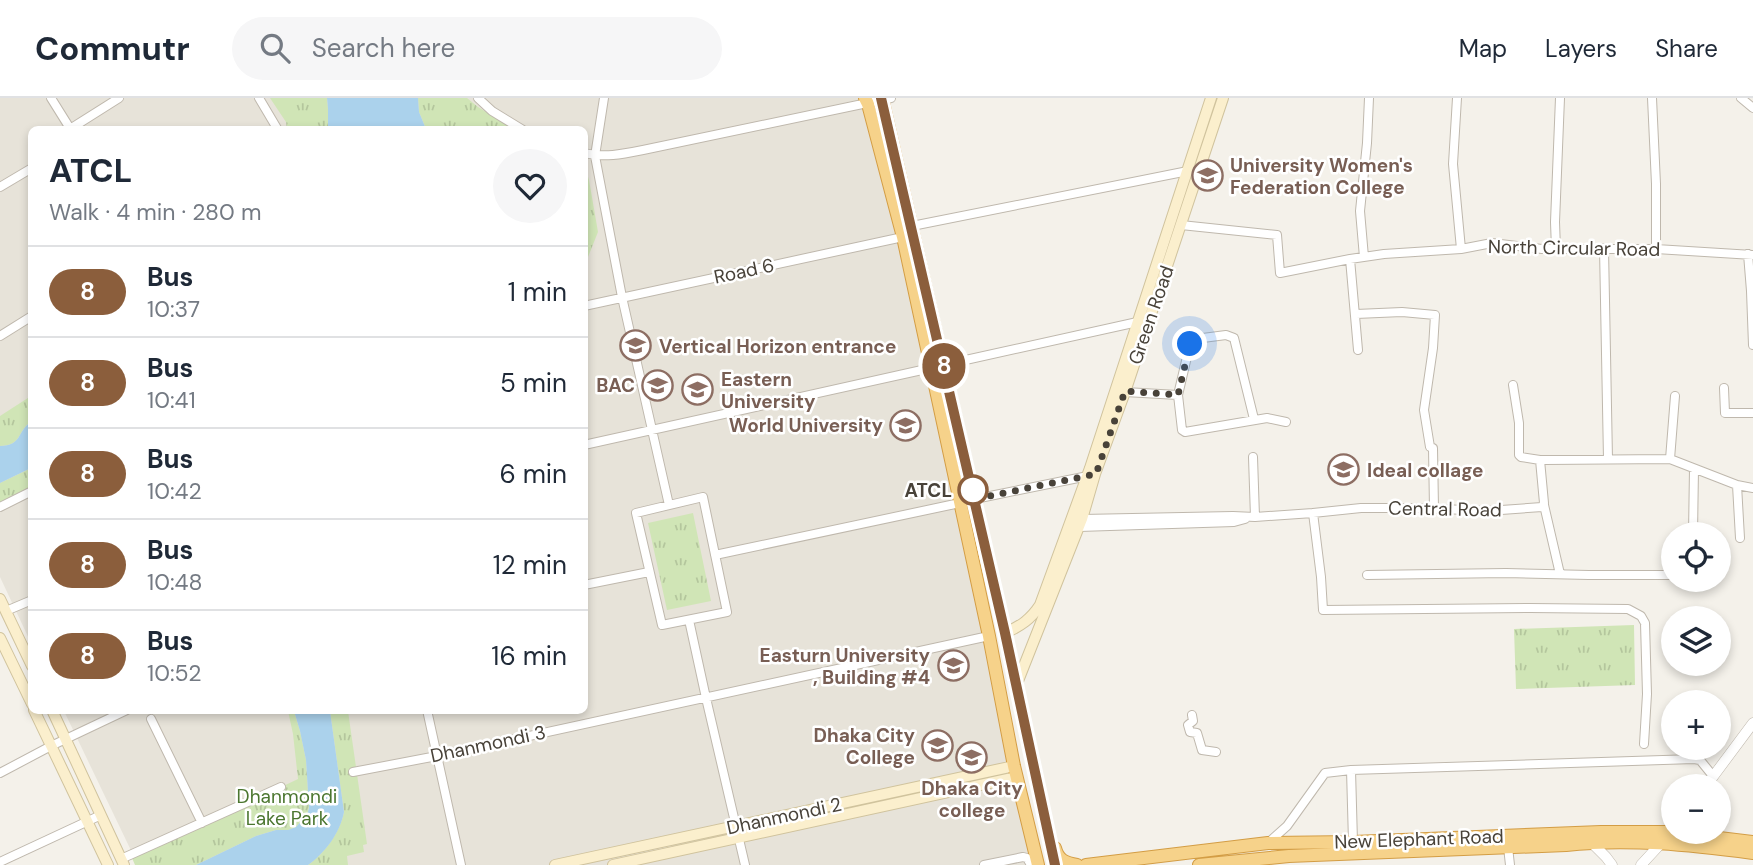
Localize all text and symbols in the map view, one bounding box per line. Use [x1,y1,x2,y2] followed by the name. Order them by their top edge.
[232,17,722,80] search box
[35,27,190,70] text: Commutr
[256,29,294,67] icon: search
[312,31,455,65] text: Search here
[1459,33,1507,64] text: Map
[1545,33,1617,64] text: Layers
[1655,33,1718,64] text: Share
[49,149,132,192] text: ATCL
[493,149,567,223] button: heart
[1230,153,1413,200] place label: University Women's Federation College
[1190,159,1224,193] school or university icon: University Women's Federation College
[49,197,261,227] text: Walk · 4 min · 280 m
[1488,234,1660,262] street label: North Circular Road
[711,252,777,290] street label: Road 6
[147,260,193,294] text: Bus
[1122,262,1180,368] street label: Green Road
[508,275,567,309] text: 1 min
[80,276,95,307] text: 8
[147,294,200,324] text: 10:37
[1172,326,1207,361] your location
[619,329,653,363] school or university icon: Vertical Horizon entrance
[659,334,896,359] place label: Vertical Horizon entrance
[921,343,967,389] line badge: 8
[936,350,952,381] text: 8
[147,351,193,385] text: Bus
[500,366,567,400] text: 5 min
[80,367,95,398] text: 8
[721,367,816,414] place label: Eastern University
[641,368,675,402] school or university icon: BAC
[596,373,635,398] place label: BAC
[681,373,715,407] school or university icon: Eastern University
[147,385,196,415] text: 10:41
[889,408,923,442] school or university icon: World University
[729,413,884,438] place label: World University
[147,442,193,476] text: Bus
[1327,453,1361,487] school or university icon: Ideal collage
[499,457,567,491] text: 6 min
[80,458,95,489] text: 8
[1367,458,1484,483] place label: Ideal collage
[958,475,988,505] marker: ATCL
[147,476,202,506] text: 10:42
[904,478,952,503] place label: ATCL
[1388,496,1502,522] street label: Central Road
[1661,522,1731,844] map controls
[1661,522,1731,592] button: locate
[147,533,193,567] text: Bus
[493,548,567,582] text: 12 min
[80,549,95,580] text: 8
[147,567,203,597] text: 10:48
[1661,606,1731,676] button: layers
[147,624,193,658] text: Bus
[491,639,567,673] text: 16 min
[80,640,95,671] text: 8
[760,643,931,690] place label: Easturn University , Building #4
[936,649,970,683] school or university icon: Easturn University , Building #4
[147,658,201,688] text: 10:52
[1661,690,1731,760] button: +
[428,720,548,768] street label: Dhanmondi 3
[814,723,916,770] place label: Dhaka City College
[921,729,955,763] school or university icon: Dhaka City College
[955,740,989,774] school or university icon: Dhaka City college
[1661,774,1731,844] button: −
[921,776,1023,823] place label: Dhaka City college
[237,784,337,831] park label: Dhanmondi Lake Park
[724,792,844,840] street label: Dhanmondi 2
[1334,824,1504,854] street label: New Elephant Road

